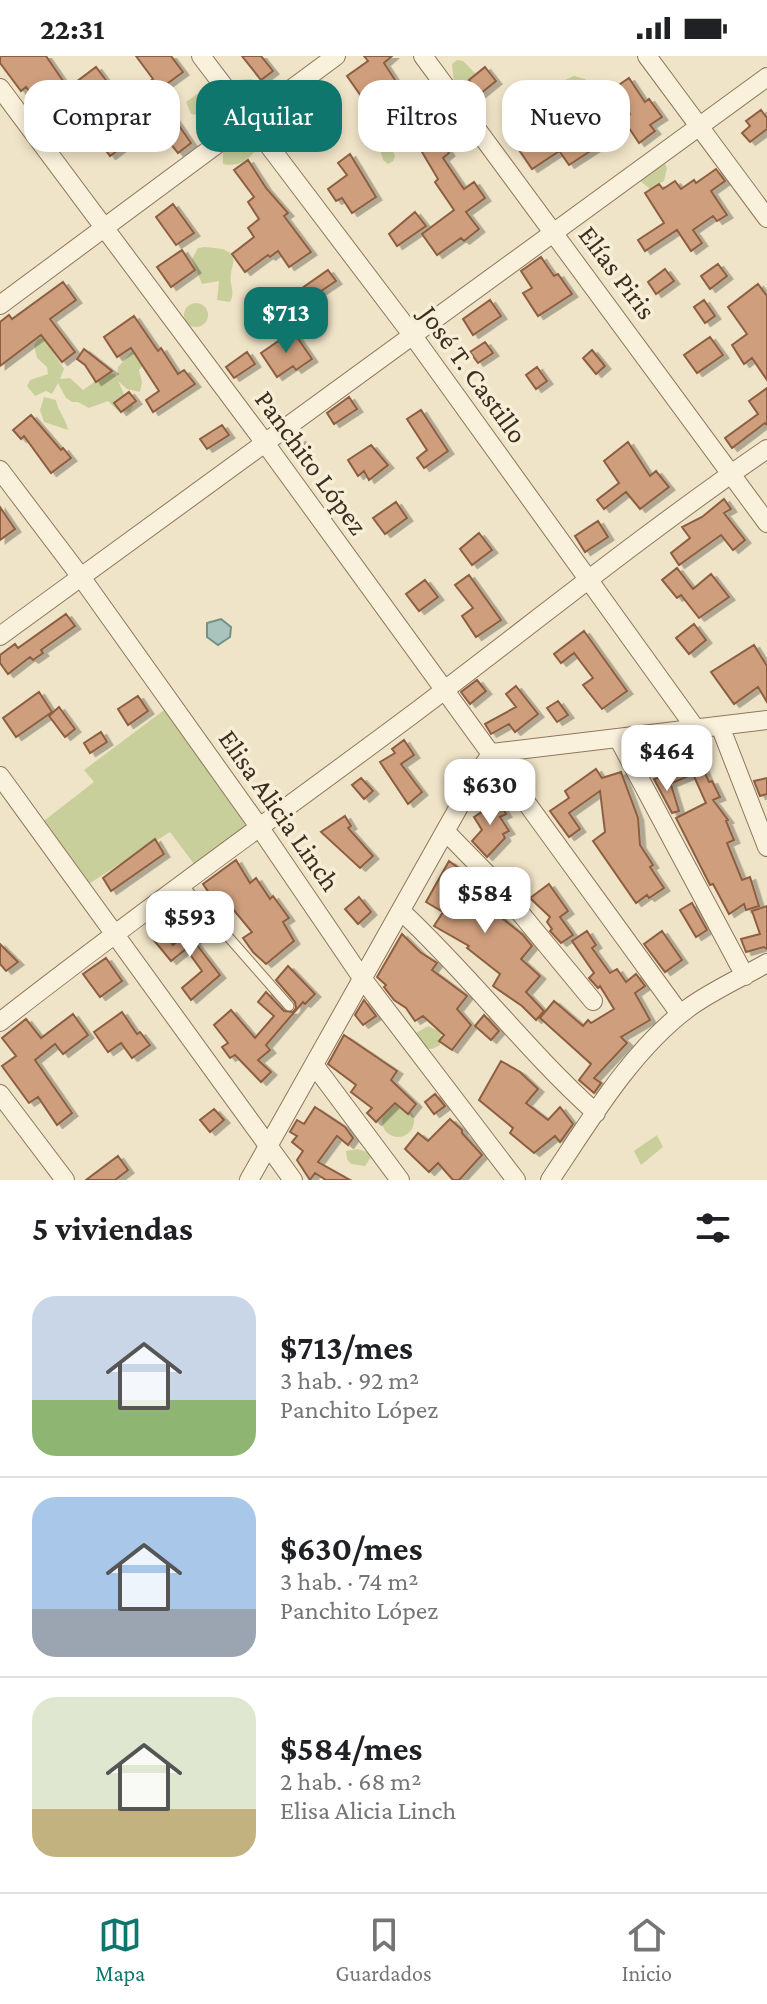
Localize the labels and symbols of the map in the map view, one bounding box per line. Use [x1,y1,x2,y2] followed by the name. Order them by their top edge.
[572,220,663,325] street label: Elías Piris
[239,287,333,355] pin: $713
[412,297,534,449] street label: José T. Castillo
[249,384,374,540] street label: Panchito López
[212,724,347,897] street label: Elisa Alicia Linch
[620,725,714,793] pin: $464
[443,759,537,827] pin: $630
[438,867,532,935] pin: $584
[143,891,237,959] pin: $593

